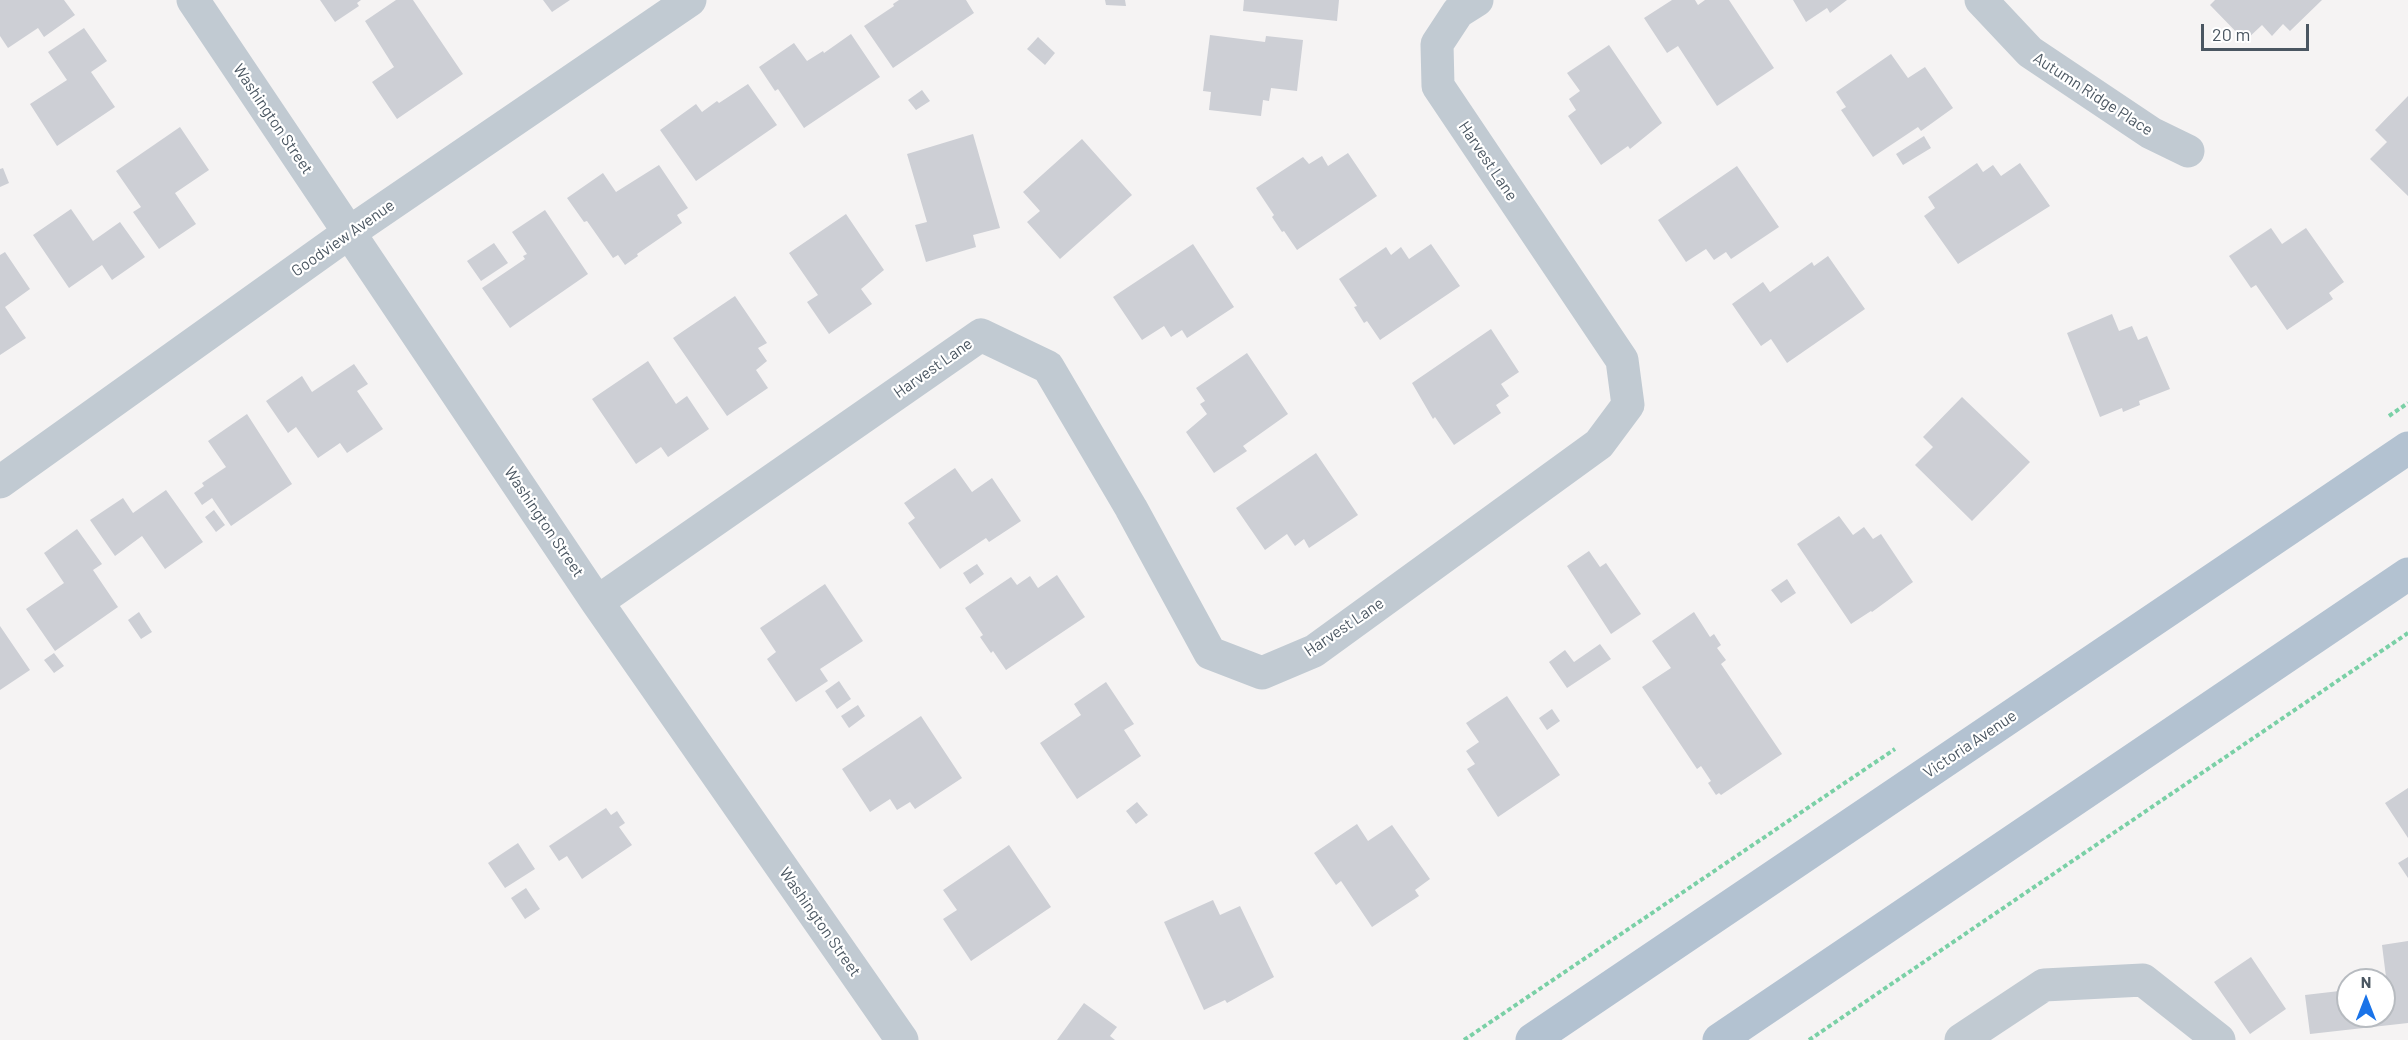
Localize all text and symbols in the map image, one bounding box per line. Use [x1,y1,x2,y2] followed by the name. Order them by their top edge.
[2204,12,2312,50] scale bar
[2212,23,2250,45] text: 20 m
[2030,48,2156,140] street label: Autumn Ridge Place
[229,60,317,178] street label: Washington Street
[1454,118,1522,204] street label: Harvest Lane
[288,195,398,281] street label: Goodview Avenue
[890,334,976,402] street label: Harvest Lane
[500,463,588,581] street label: Washington Street
[1301,593,1387,661] street label: Harvest Lane
[1920,706,2020,782] street label: Victoria Avenue
[775,864,865,980] street label: Washington Street
[2336,968,2396,1028] north arrow
[2361,972,2371,991] text: N

